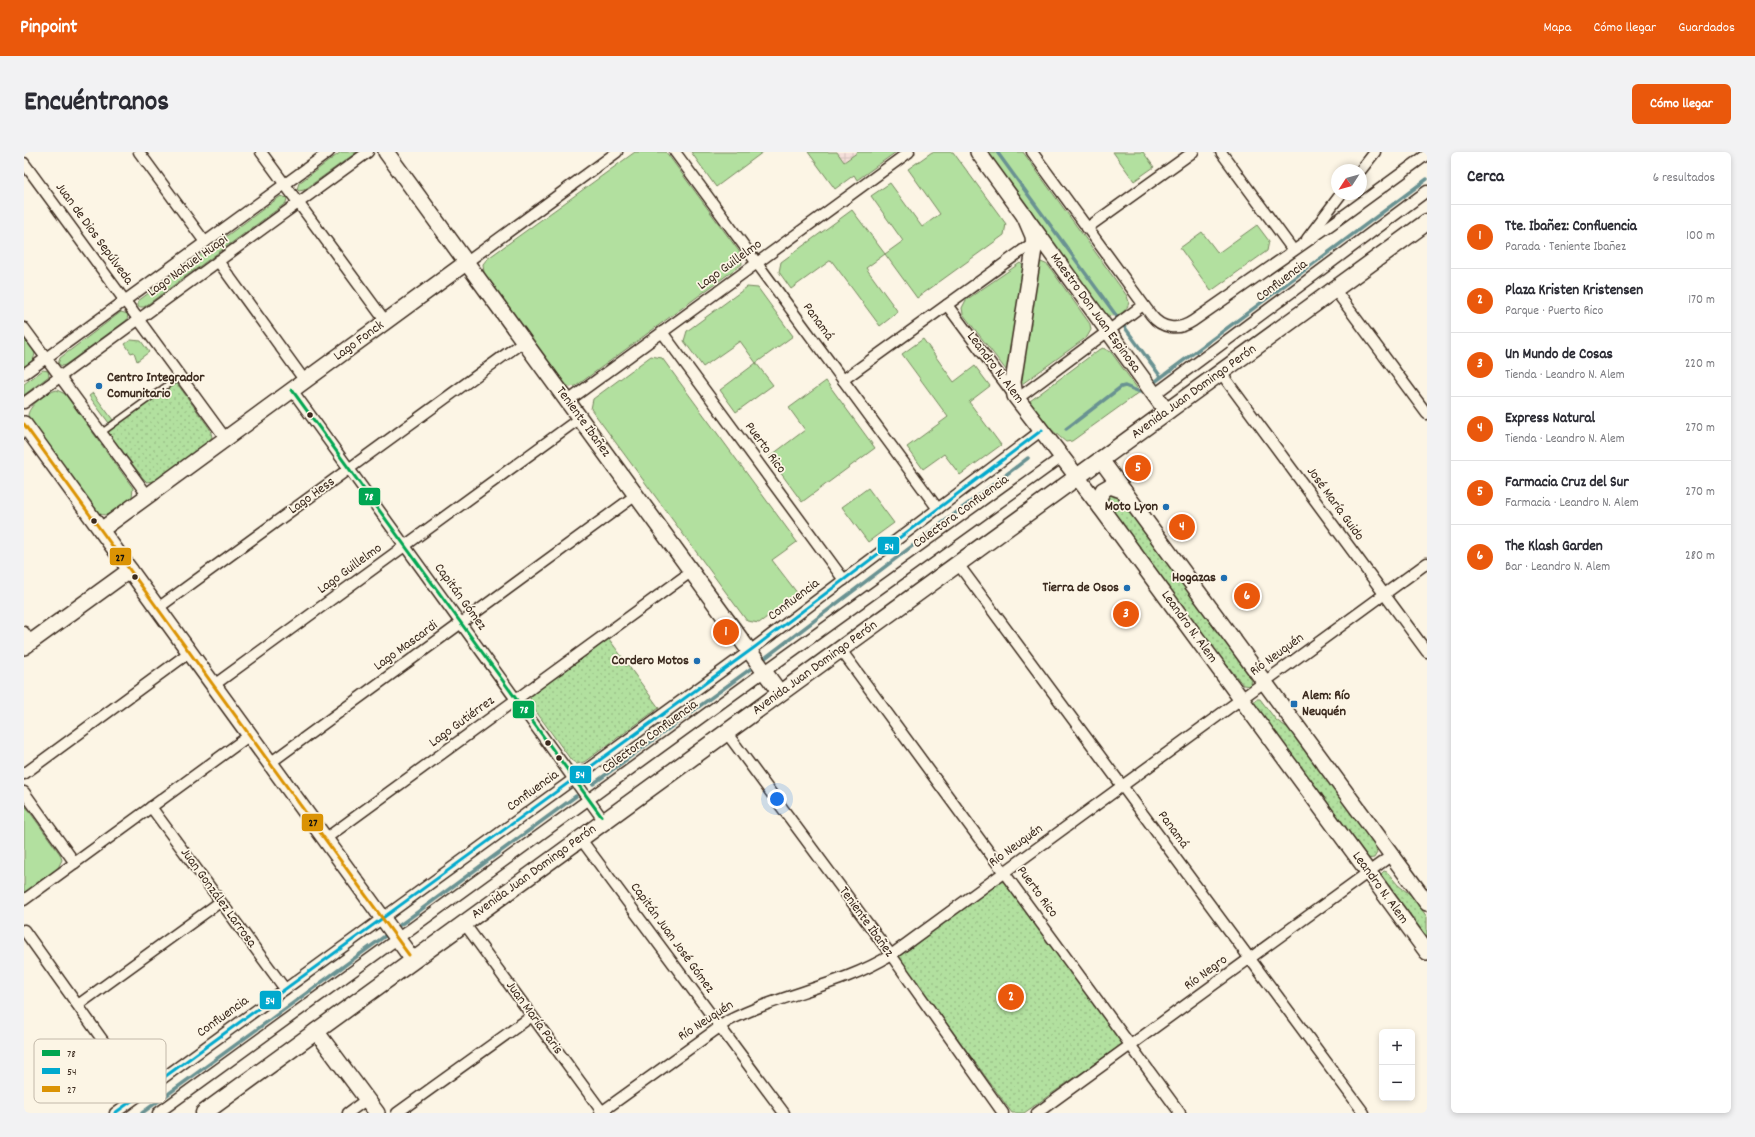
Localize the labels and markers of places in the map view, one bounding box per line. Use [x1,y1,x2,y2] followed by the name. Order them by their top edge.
[107,368,205,404] place label: Centro Integrador Comunitario
[94,381,104,391] marker: Centro Integrador Comunitario
[305,410,315,420] unlabelled marker
[1125,453,1151,483] pin: 5
[1105,497,1159,517] place label: Moto Lyon
[1161,502,1171,512] marker: Moto Lyon
[1169,512,1195,542] pin: 4
[89,516,99,526] unlabelled marker
[1172,568,1216,588] place label: Hogazas
[130,572,140,582] unlabelled marker
[1219,573,1229,583] marker: Hogazas
[1043,578,1119,598] place label: Tierra de Osos
[1234,581,1260,611] pin: 6
[1122,583,1132,593] marker: Tierra de Osos
[1113,599,1139,629] pin: 3
[713,617,739,647] pin: 1
[612,651,689,671] place label: Cordero Motos
[692,656,702,666] marker: Cordero Motos
[1302,686,1350,722] place label: Alem: Río Neuquén
[1289,699,1299,709] marker: Alem: Río Neuquén
[543,738,553,748] unlabelled marker
[554,753,564,763] unlabelled marker
[998,982,1024,1012] pin: 2

